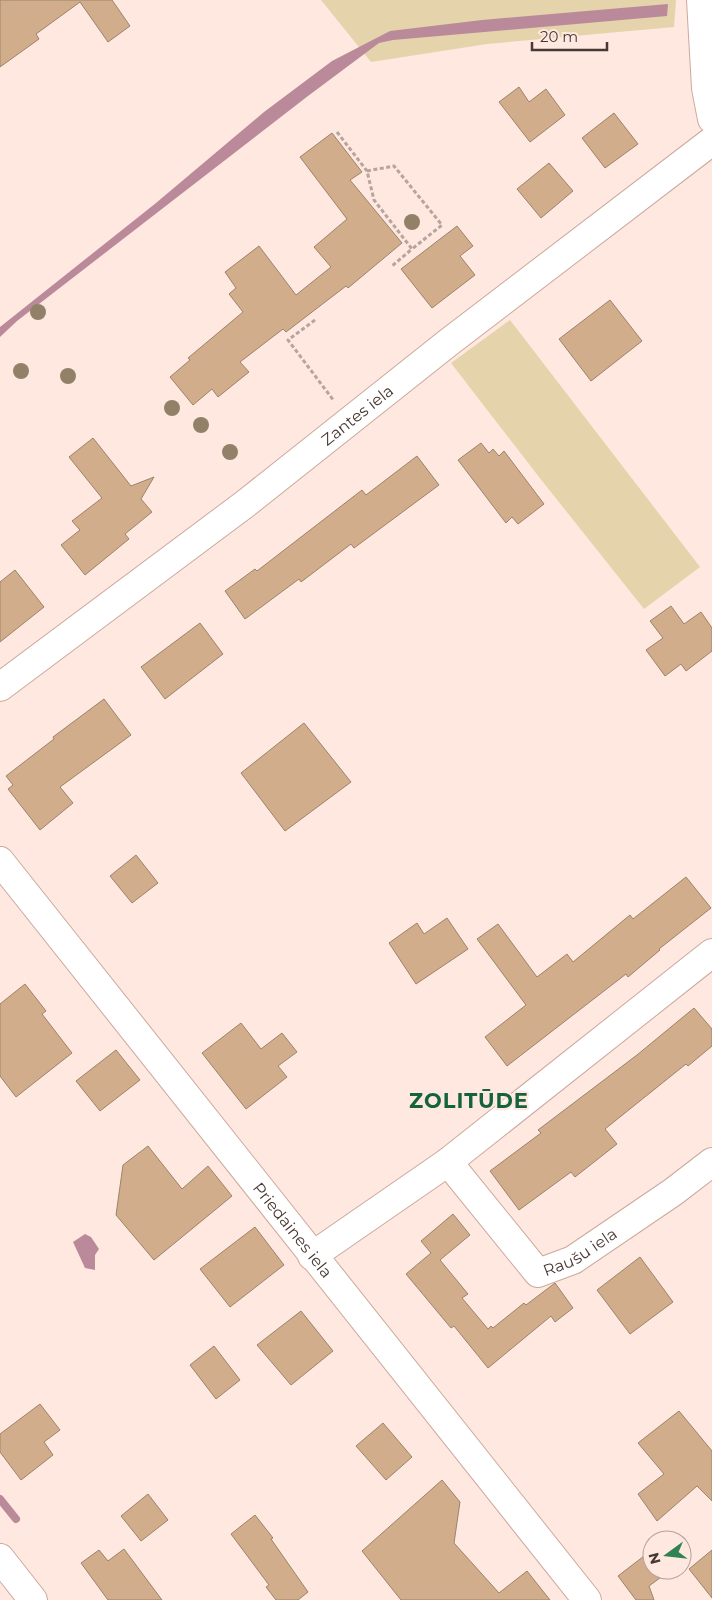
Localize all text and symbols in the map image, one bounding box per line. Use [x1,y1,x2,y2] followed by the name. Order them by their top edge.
[532,20,607,52] scale bar
[540,27,578,46] text: 20 m
[317,381,397,449] street label: Zantes iela
[409,1088,529,1113] district label: ZOLITŪDE
[249,1178,337,1281] street label: Priedaines iela
[540,1224,620,1280] street label: Raušu iela
[642,1530,692,1580] north arrow
[644,1551,665,1566] text: N

